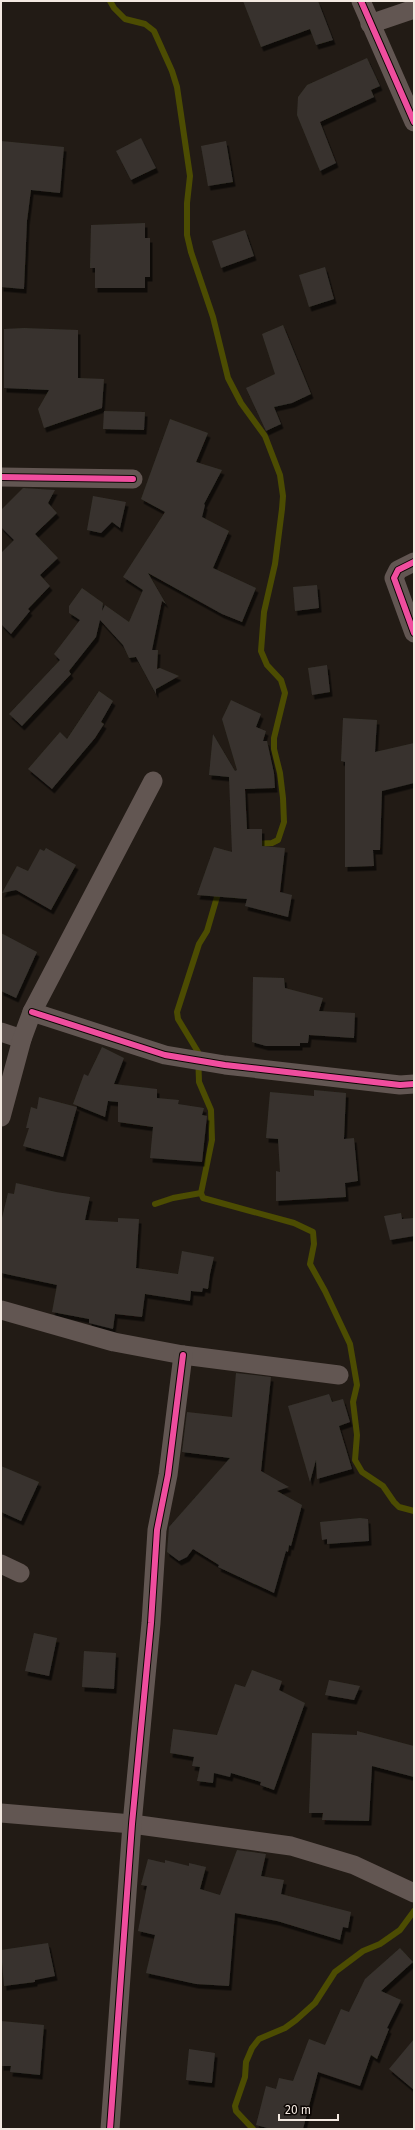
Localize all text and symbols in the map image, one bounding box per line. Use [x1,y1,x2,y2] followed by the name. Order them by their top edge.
[279,2096,338,2122] scale bar
[285,2103,311,2117] text: 20 m

